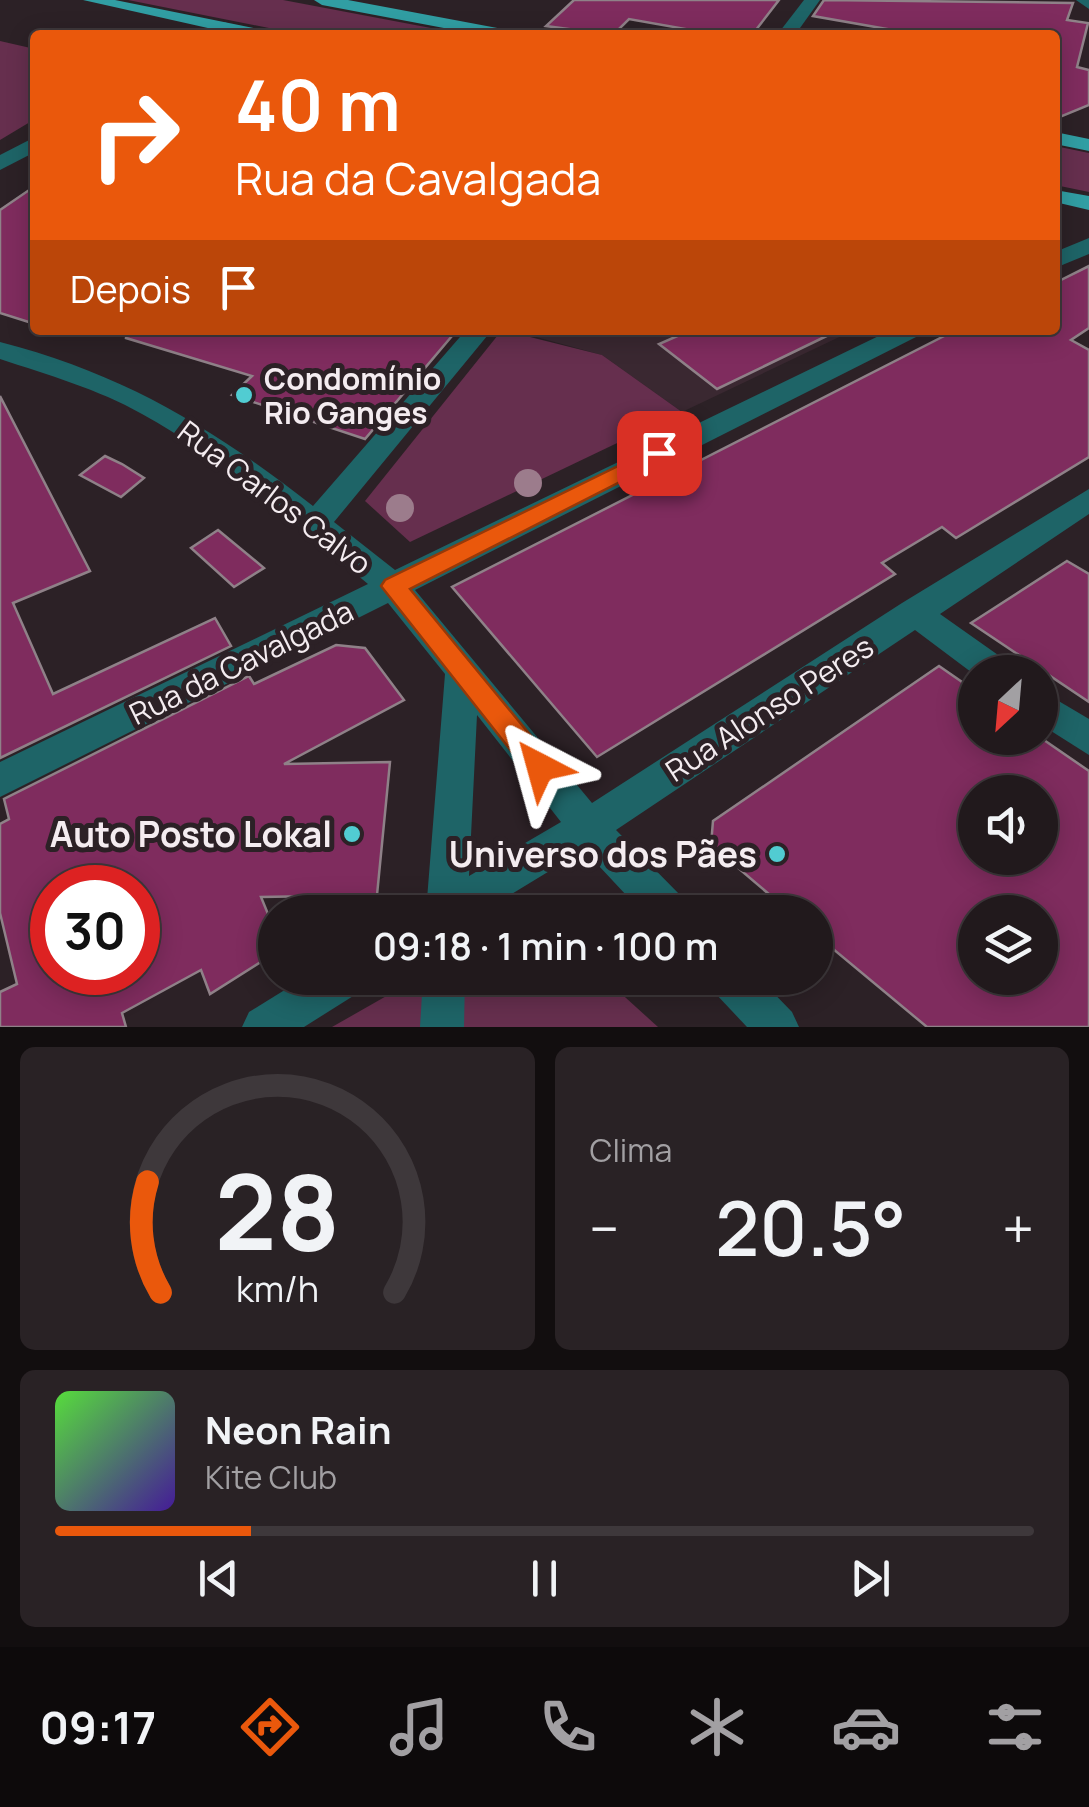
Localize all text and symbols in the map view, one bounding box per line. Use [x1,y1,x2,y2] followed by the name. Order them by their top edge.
[235,56,401,152] text: 40 m
[70,70,200,200] icon: right
[235,147,601,209] text: Rua da Cavalgada
[211,260,266,315] icon: arrive
[70,262,191,314] text: Depois
[264,358,441,433] place label: Condomínio Rio Ganges
[233,384,255,406] marker: Condomínio Rio Ganges
[170,411,380,583] street label: Rua Carlos Calvo
[617,411,702,496] pin
[632,426,687,481] icon: arrive
[122,590,360,734] street label: Rua da Cavalgada
[657,625,881,791] street label: Rua Alonso Peres
[958,655,1058,755] north arrow
[958,655,1058,995] map controls
[488,715,592,819] position arrow
[958,775,1058,875] button: sound
[50,810,332,858] place label: Auto Posto Lokal
[341,823,363,845] marker: Auto Posto Lokal
[449,830,757,878] place label: Universo dos Pães
[766,843,788,865] marker: Universo dos Pães
[30,865,160,995] speed limit sign: 30
[958,895,1058,995] button: layers
[373,919,718,971] text: 09:18 · 1 min · 100 m
[590,1128,672,1172] text: Clima
[214,1139,340,1281] text: 28
[715,1176,906,1279] text: 20.5°
[590,1190,619,1266] text: −
[1002,1190,1034,1266] text: +
[236,1264,319,1313] text: km/h
[205,1403,391,1455] text: Neon Rain
[205,1455,337,1499] text: Kite Club
[191,1551,246,1606] icon: previous
[517,1551,572,1606] icon: pause
[843,1551,898,1606] icon: next
[235,1692,305,1762] icon: directions
[384,1692,454,1762] icon: music
[533,1692,603,1762] icon: phone
[682,1692,752,1762] icon: climate
[831,1692,901,1762] icon: car
[980,1692,1050,1762] icon: filters
[39,1696,156,1758] text: 09:17

